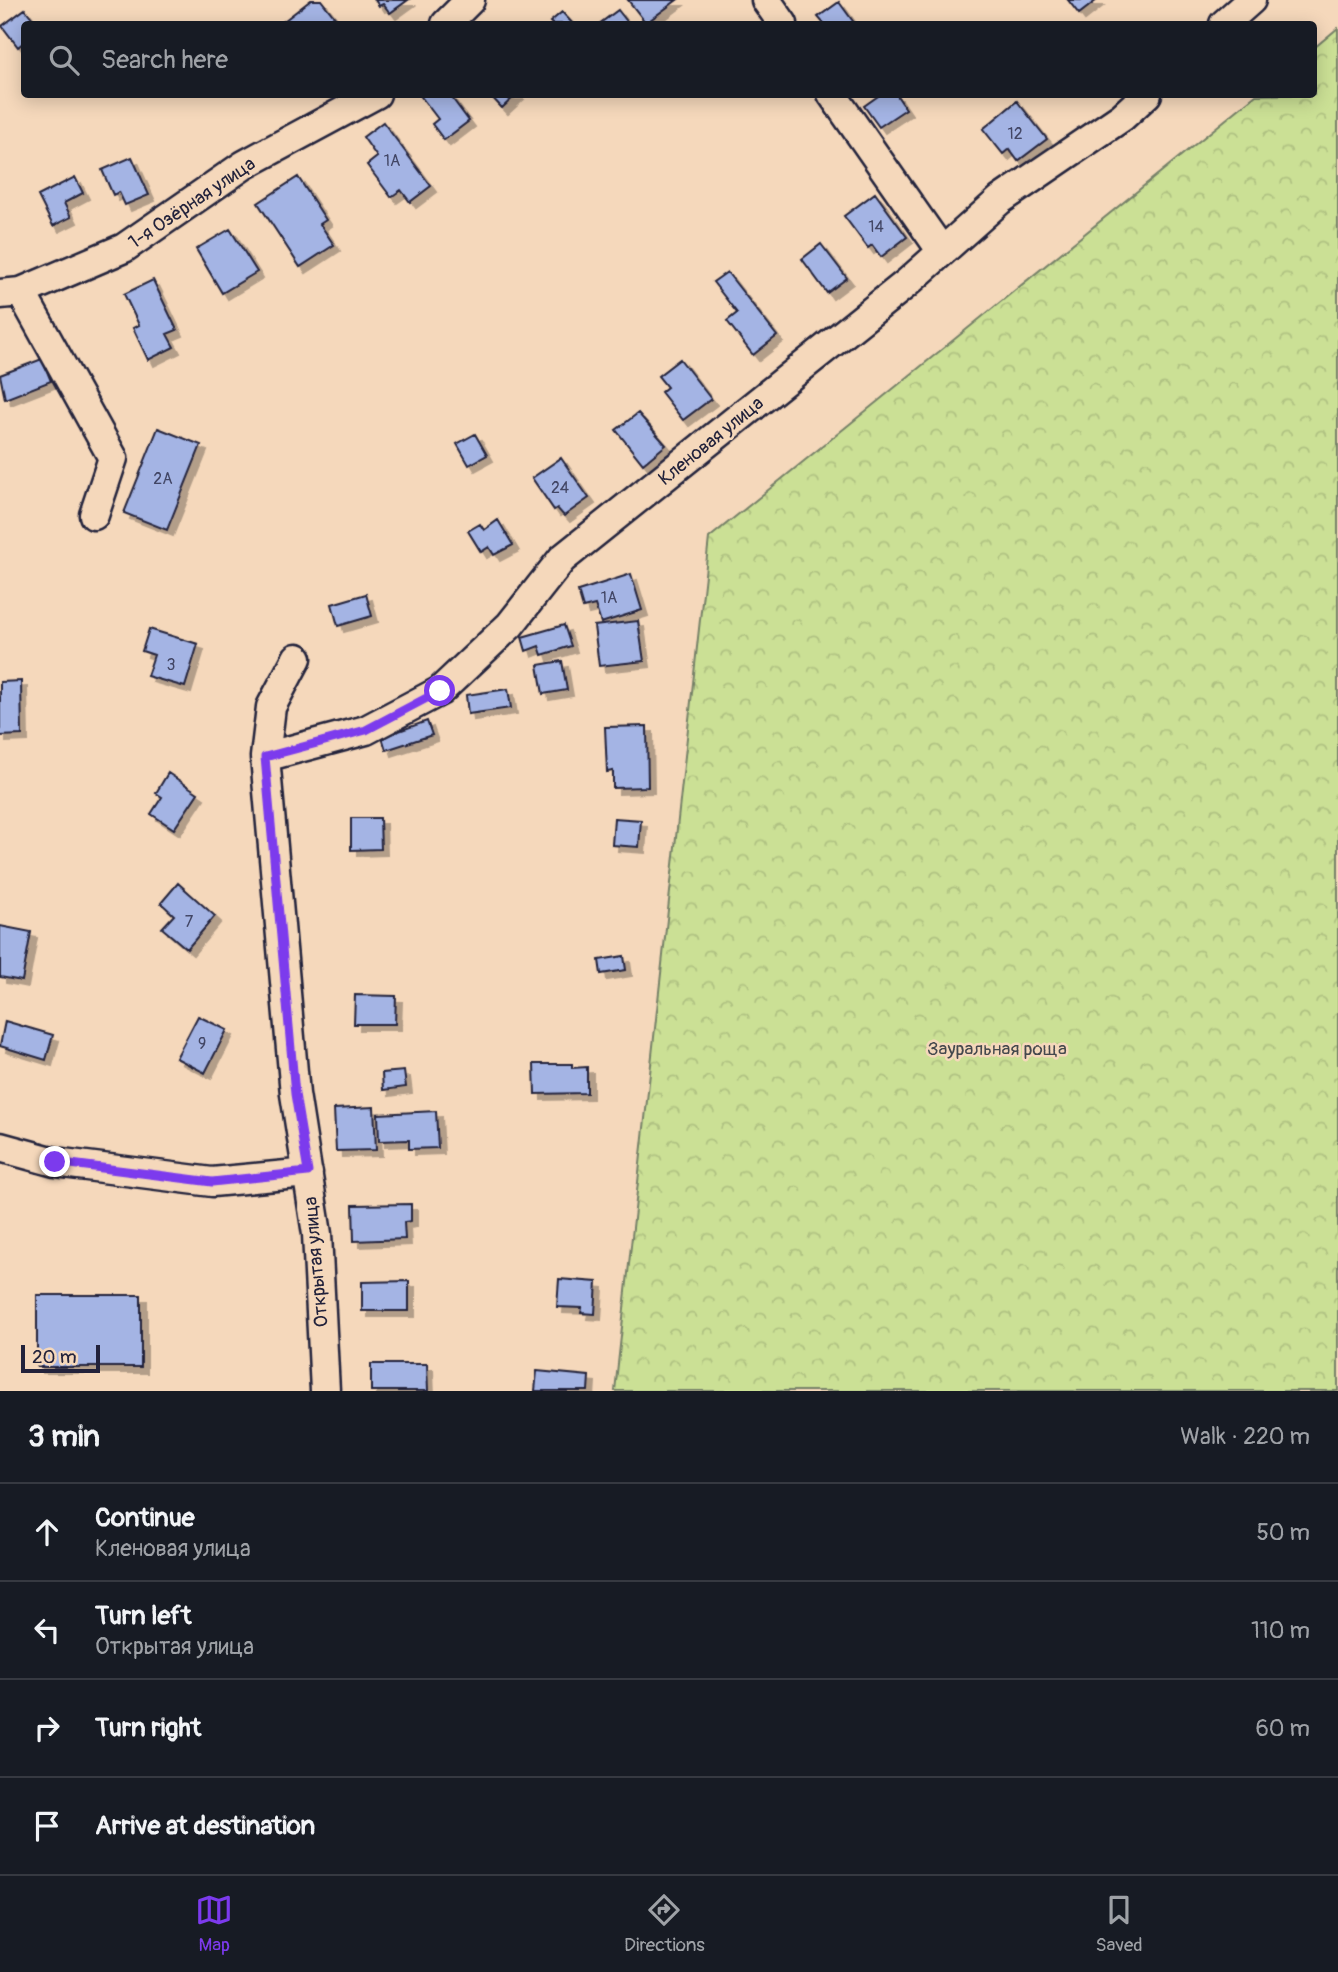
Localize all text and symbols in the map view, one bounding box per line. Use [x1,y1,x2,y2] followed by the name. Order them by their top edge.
[21,21,1317,98] search box
[45,41,83,79] icon: search
[101,44,228,76] text: Search here
[1007,124,1023,144] house number: 12
[384,151,400,171] house number: 1А
[124,152,260,254] street label: 1-я Озёрная улица
[868,217,884,237] house number: 14
[654,391,769,491] street label: Кленовая улица
[153,469,173,489] house number: 2А
[551,478,569,498] house number: 24
[601,588,617,608] house number: 1А
[167,655,176,675] house number: 3
[424,675,455,706] route start
[185,912,194,932] house number: 7
[198,1034,206,1054] house number: 9
[927,1037,1067,1061] park label: Зауральная роща
[39,1146,70,1177] route end
[298,1195,334,1328] street label: Открытая улица
[21,1342,100,1374] scale bar
[32,1345,77,1369] text: 20 m
[28,1418,100,1455] text: 3 min
[1180,1422,1310,1451] text: Walk · 220 m
[95,1502,195,1534] text: Continue
[28,1513,66,1551] icon: ahead
[1256,1518,1310,1547] text: 50 m
[95,1534,251,1563] text: Кленовая улица
[95,1600,191,1632] text: Turn left
[28,1611,66,1649] icon: left
[1251,1616,1310,1645] text: 110 m
[95,1632,254,1661] text: Открытая улица
[28,1709,66,1747] icon: right
[95,1712,201,1744] text: Turn right
[1255,1714,1310,1743] text: 60 m
[28,1807,66,1845] icon: arrive
[95,1810,315,1842] text: Arrive at destination
[195,1891,233,1957] tab: Map
[624,1891,705,1957] tab: Directions
[1095,1891,1143,1957] tab: Saved

